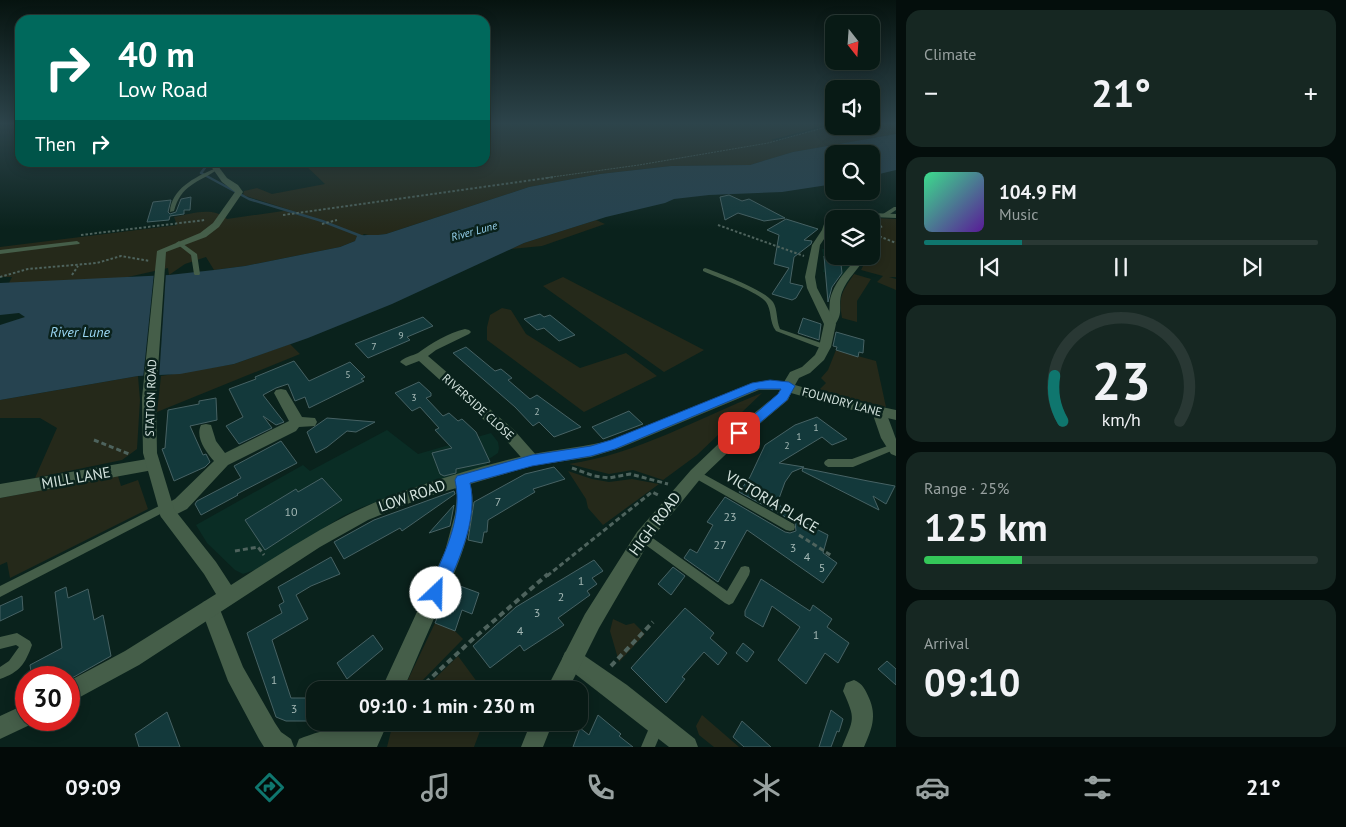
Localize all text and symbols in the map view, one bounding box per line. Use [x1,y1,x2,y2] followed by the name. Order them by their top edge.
[825,15,880,70] north arrow
[825,15,880,265] map controls
[118,31,195,77] text: 40 m
[35,35,100,100] icon: right
[924,44,976,64] text: Climate
[1091,68,1151,117] text: 21°
[924,74,938,111] text: −
[1304,74,1318,111] text: +
[118,75,208,103] text: Low Road
[825,80,880,135] button: sound
[86,130,114,158] icon: right
[35,132,76,156] text: Then
[825,145,880,200] button: search
[999,180,1076,204] text: 104.9 FM
[999,204,1039,224] text: Music
[825,210,880,265] button: layers
[449,218,499,244] water label: River Lune
[976,253,1004,281] icon: previous
[1107,253,1135,281] icon: pause
[1238,253,1266,281] icon: next
[50,323,111,341] water label: River Lune
[398,329,404,342] house number: 9
[371,340,377,353] house number: 7
[1092,347,1150,414] text: 23
[142,359,159,437] street label: STATION ROAD
[345,368,351,381] house number: 5
[439,370,517,443] street label: RIVERSIDE CLOSE
[801,384,884,419] street label: FOUNDRY LANE
[411,391,417,404] house number: 3
[534,405,540,418] house number: 2
[1101,408,1141,431] text: km/h
[718,412,760,454] pin
[725,419,753,447] icon: arrive
[813,421,819,434] house number: 1
[796,430,802,443] house number: 1
[784,439,790,452] house number: 2
[40,462,112,493] street label: MILL LANE
[721,466,822,537] street label: VICTORIA PLACE
[376,475,448,516] street label: LOW ROAD
[924,478,1009,498] text: Range · 25%
[625,488,685,559] street label: HIGH ROAD
[495,494,501,509] house number: 7
[924,502,1048,551] text: 125 km
[284,504,298,519] house number: 10
[723,509,737,524] house number: 23
[713,537,727,552] house number: 27
[790,540,796,555] house number: 3
[804,549,811,564] house number: 4
[819,560,825,575] house number: 5
[409,566,461,618] position arrow
[578,573,584,588] house number: 1
[558,589,564,604] house number: 2
[534,605,540,620] house number: 3
[517,623,524,638] house number: 4
[813,627,819,642] house number: 1
[924,633,969,653] text: Arrival
[924,657,1020,706] text: 09:10
[15,666,80,731] speed limit sign: 30
[271,672,277,687] house number: 1
[359,694,535,718] text: 09:10 · 1 min · 230 m
[291,701,297,716] house number: 3
[252,770,287,805] icon: directions
[418,770,453,805] icon: music
[583,770,618,805] icon: phone
[749,770,784,805] icon: climate
[915,770,950,805] icon: car
[1080,770,1115,805] icon: filters
[65,773,121,801] text: 09:09
[1246,773,1281,801] text: 21°

